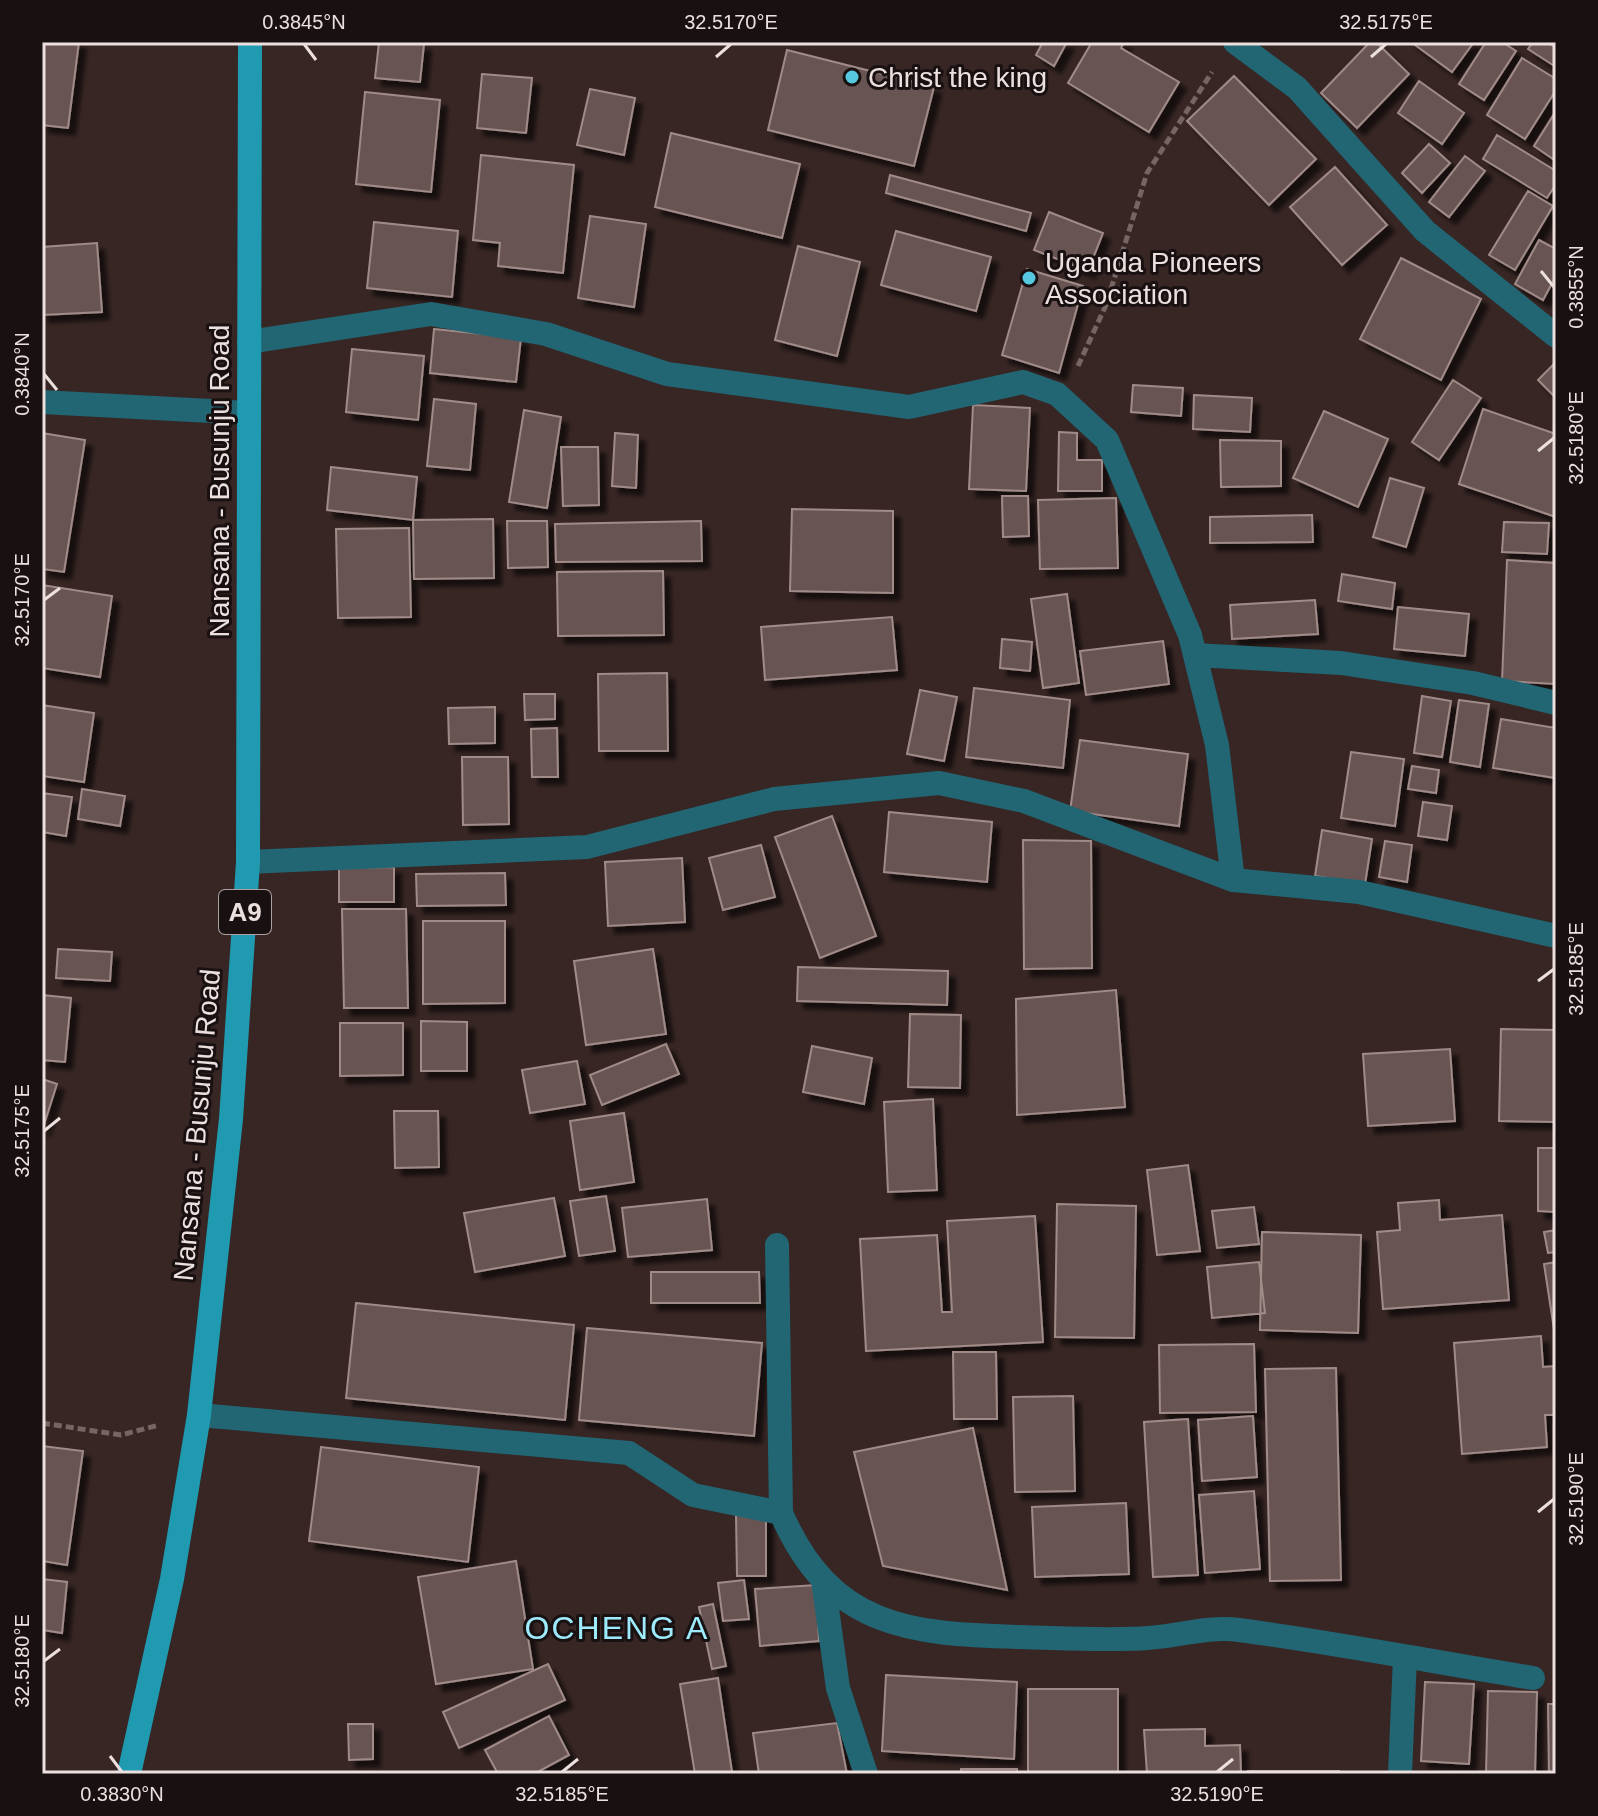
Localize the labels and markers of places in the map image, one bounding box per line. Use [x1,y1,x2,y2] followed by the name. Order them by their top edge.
[868,62,1047,93] place label: Christ the king
[843,68,861,86] marker: Christ the king
[1045,247,1261,310] place label: Uganda Pioneers Association
[1020,269,1038,287] marker: Uganda Pioneers Association

